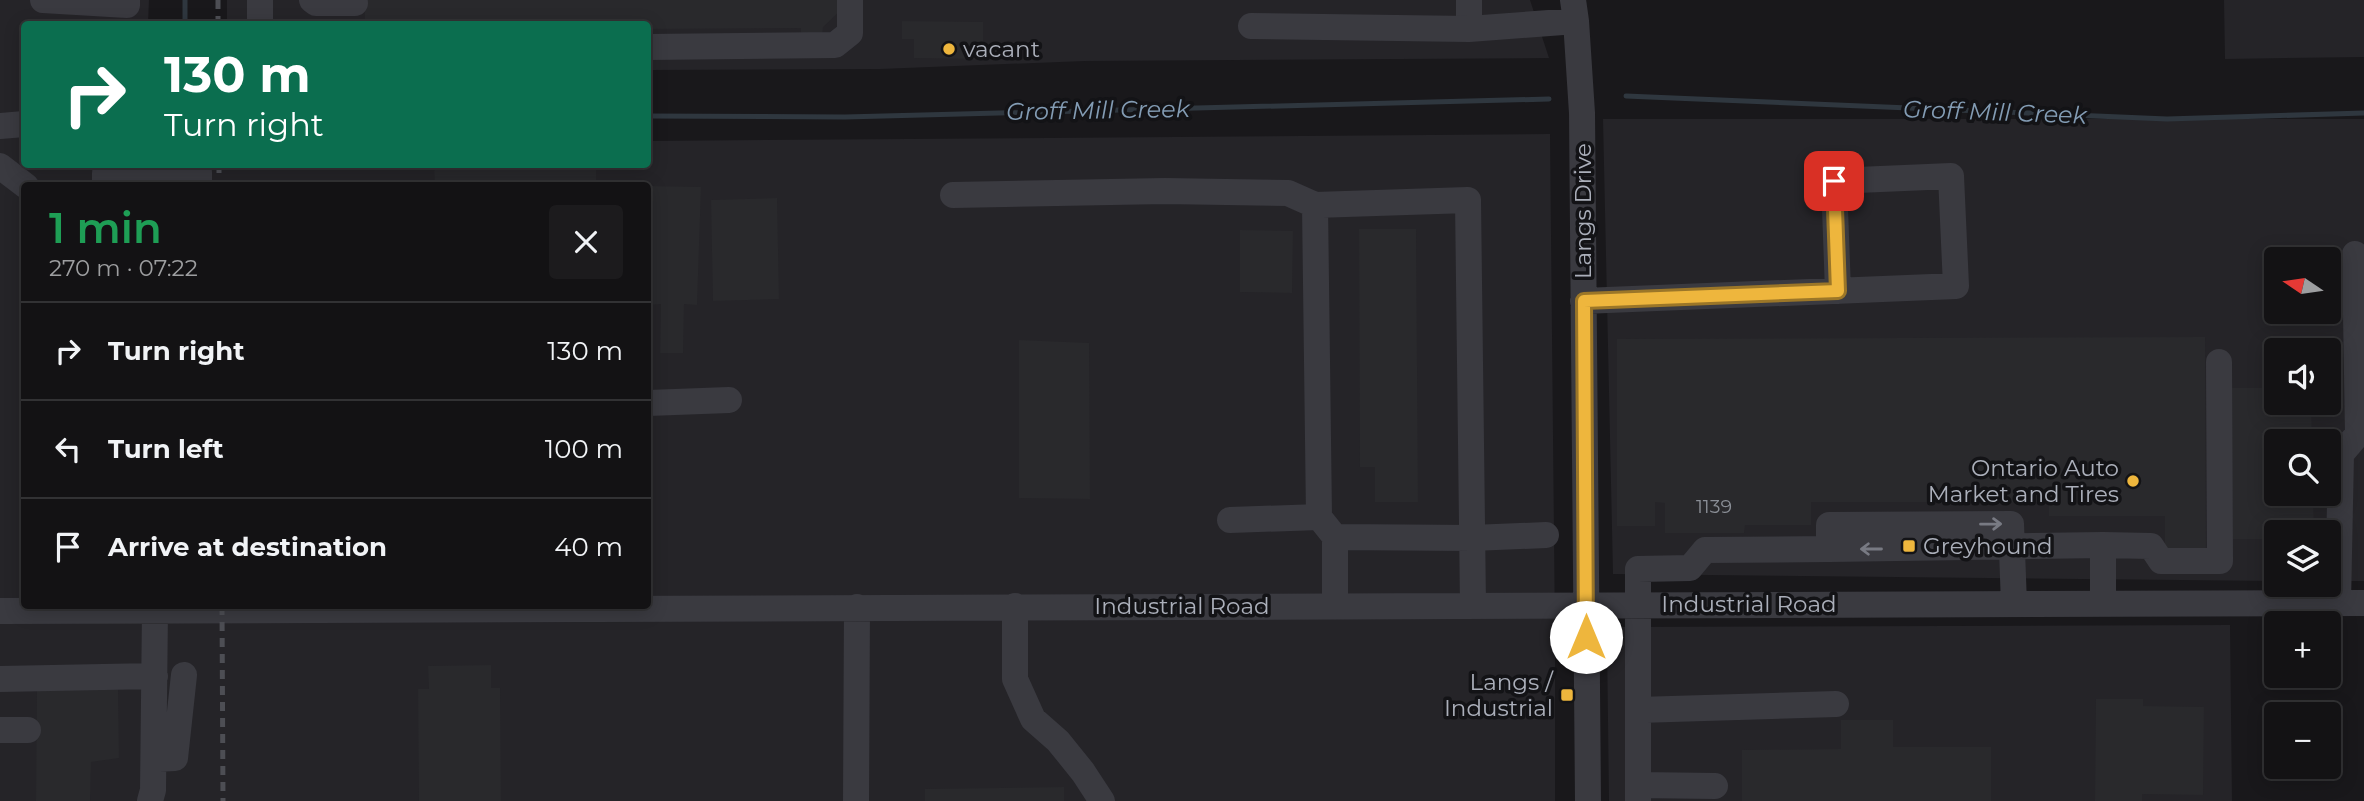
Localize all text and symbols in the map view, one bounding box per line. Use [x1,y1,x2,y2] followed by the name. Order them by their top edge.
[963,35,1040,63] place label: vacant
[941,41,957,57] marker: vacant
[164,45,311,104] text: 130 m
[49,49,140,140] icon: right
[1006,94,1192,126] water label: Groff Mill Creek
[1903,94,2089,130] water label: Groff Mill Creek
[164,105,324,144] text: Turn right
[1569,143,1597,279] street label: Langs Drive
[1804,151,1864,211] pin
[1815,162,1853,200] icon: arrive
[49,202,162,254] text: 1 min
[549,205,623,279] button: close
[2264,247,2342,324] north arrow
[2264,247,2341,779] map controls
[49,254,198,282] text: 270 m · 07:22
[49,332,87,370] icon: right
[108,335,244,367] text: Turn right
[547,335,623,367] text: 130 m
[2264,338,2341,415] button: sound
[2264,429,2341,506] button: search
[49,430,87,468] icon: left
[108,433,224,465] text: Turn left
[545,433,623,465] text: 100 m
[1928,454,2119,508] place label: Ontario Auto Market and Tires
[2125,473,2141,489] marker: Ontario Auto Market and Tires
[1696,495,1732,518] house number: 1139
[1979,517,2002,531] one-way arrow
[2264,520,2341,597] button: layers
[49,528,87,566] icon: arrive
[108,531,387,563] text: Arrive at destination
[554,531,623,563] text: 40 m
[1923,532,2053,560] place label: Greyhound
[1901,538,1917,554] marker: Greyhound
[1860,542,1883,556] one-way arrow
[1661,590,1837,618] street label: Industrial Road
[1094,592,1270,620] street label: Industrial Road
[1549,600,1623,674] position arrow
[2264,611,2341,688] button: +
[1444,668,1554,722] place label: Langs / Industrial
[1559,687,1575,703] marker: Langs / Industrial
[2264,702,2341,779] button: −

